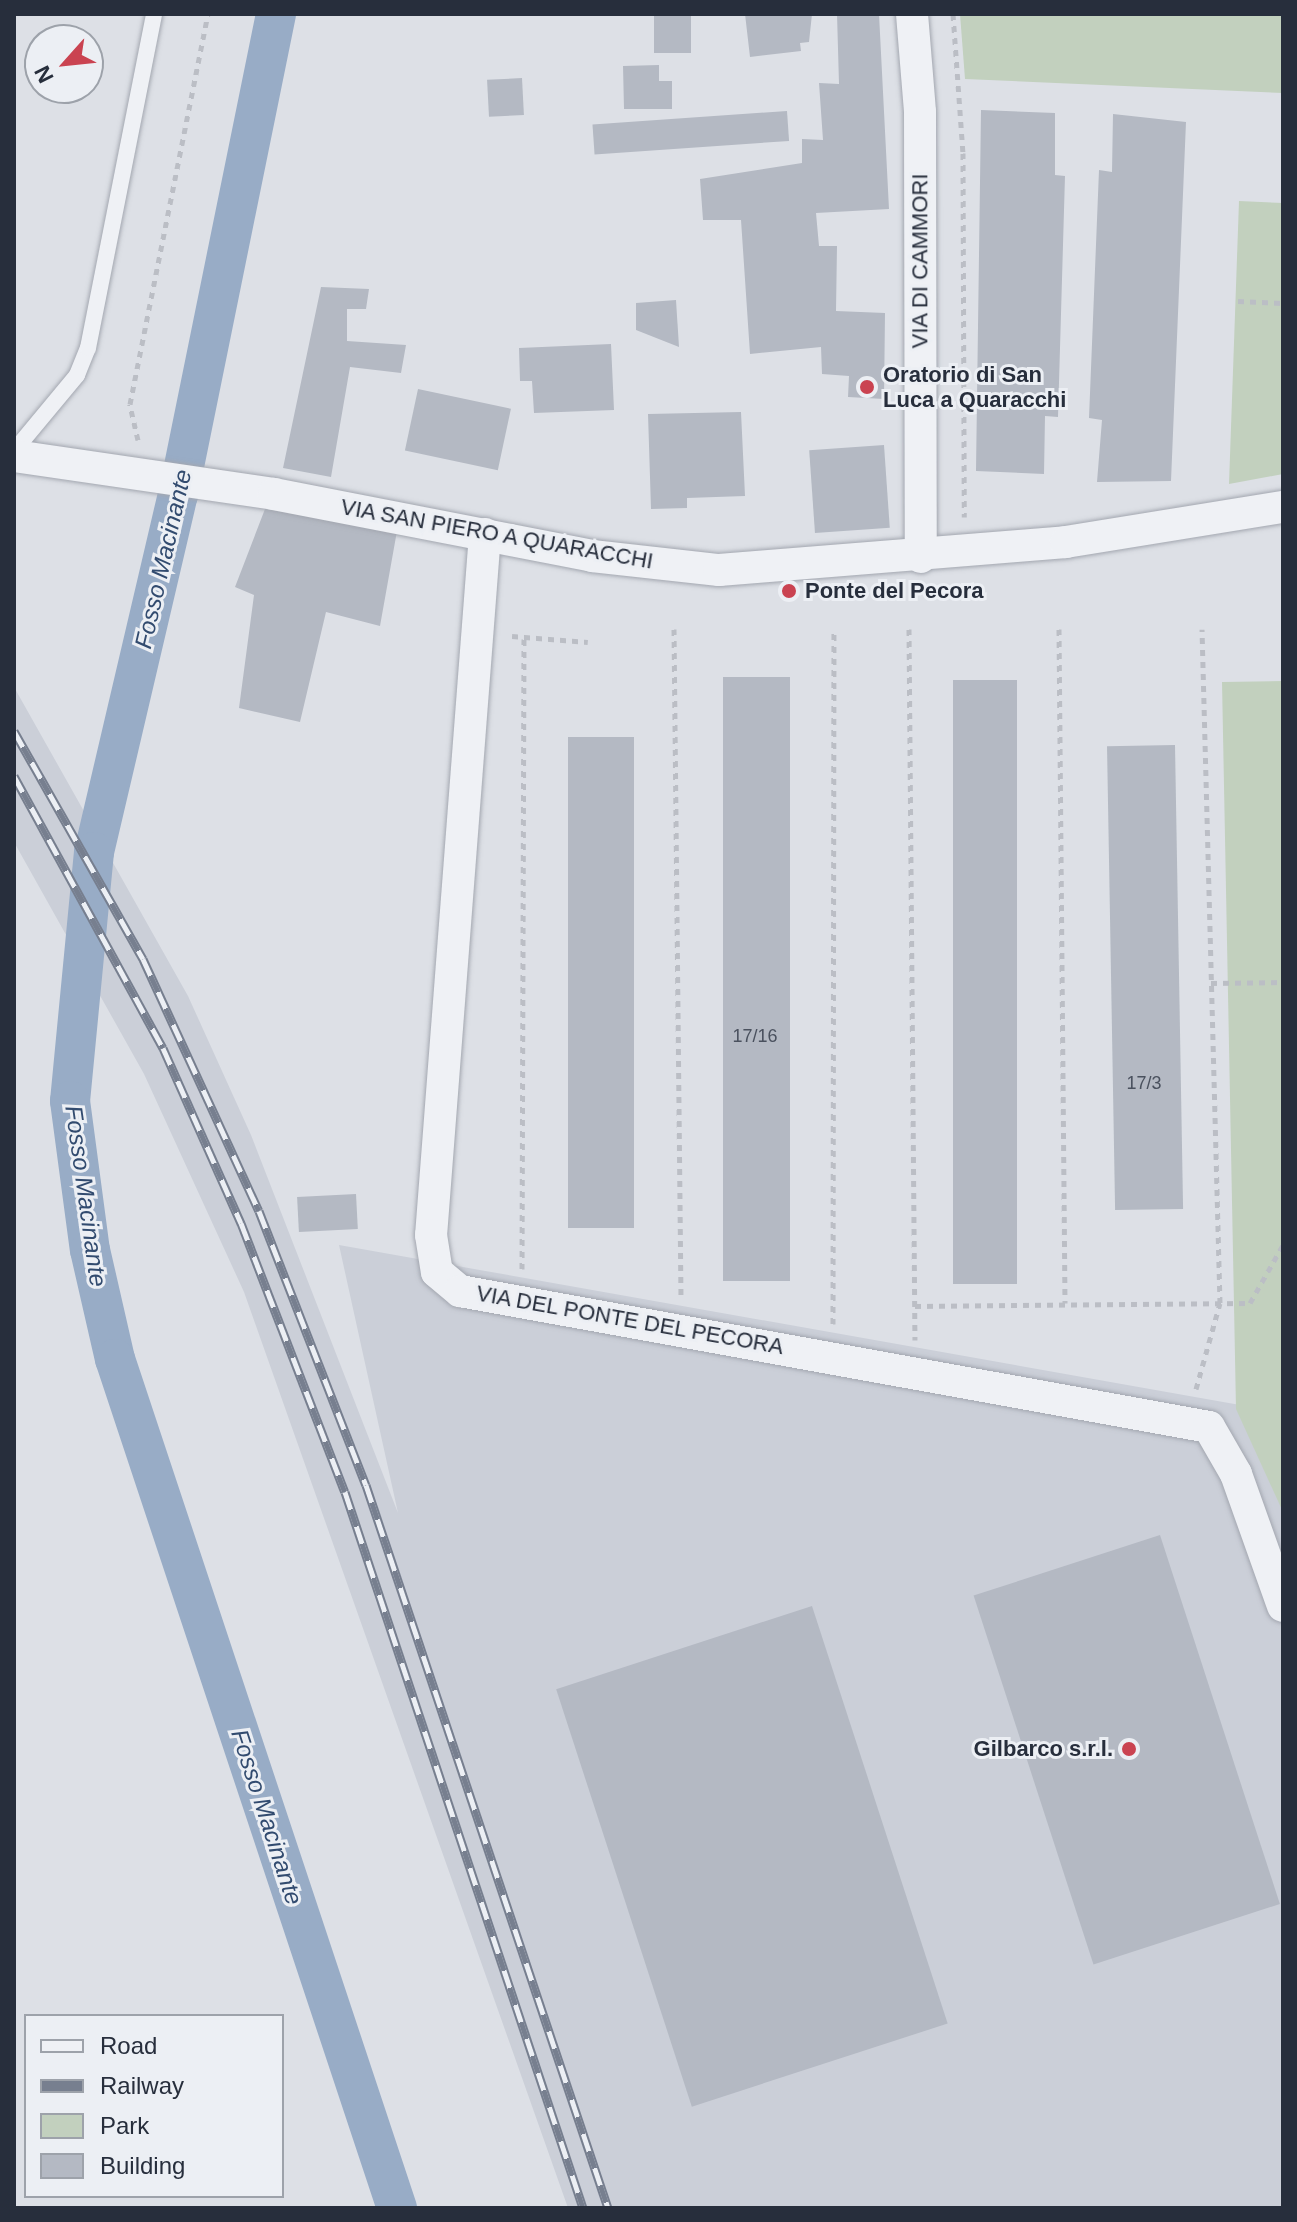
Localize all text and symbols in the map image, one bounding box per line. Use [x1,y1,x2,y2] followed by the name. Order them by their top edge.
[24,24,104,104] north arrow
[29,61,59,87] text: N
[907,173,933,349] street label: VIA DI CAMMORI
[883,361,1066,412] place label: Oratorio di San Luca a Quaracchi
[858,378,876,396] marker: Oratorio di San Luca a Quaracchi
[128,467,198,651] water label: Fosso Macinante
[337,493,657,575] street label: VIA SAN PIERO A QUARACCHI
[805,578,984,604] place label: Ponte del Pecora
[780,582,798,600] marker: Ponte del Pecora
[732,1025,778,1047] house number: 17/16
[1126,1072,1162,1094] house number: 17/3
[59,1104,113,1288] water label: Fosso Macinante
[473,1280,787,1360] street label: VIA DEL PONTE DEL PECORA
[225,1726,309,1908] water label: Fosso Macinante
[974,1736,1113,1762] place label: Gilbarco s.r.l.
[1120,1740,1138,1758] marker: Gilbarco s.r.l.
[24,2014,284,2198] legend
[100,2032,157,2059] text: Road
[100,2072,184,2099] text: Railway
[100,2112,149,2139] text: Park
[100,2152,185,2179] text: Building

